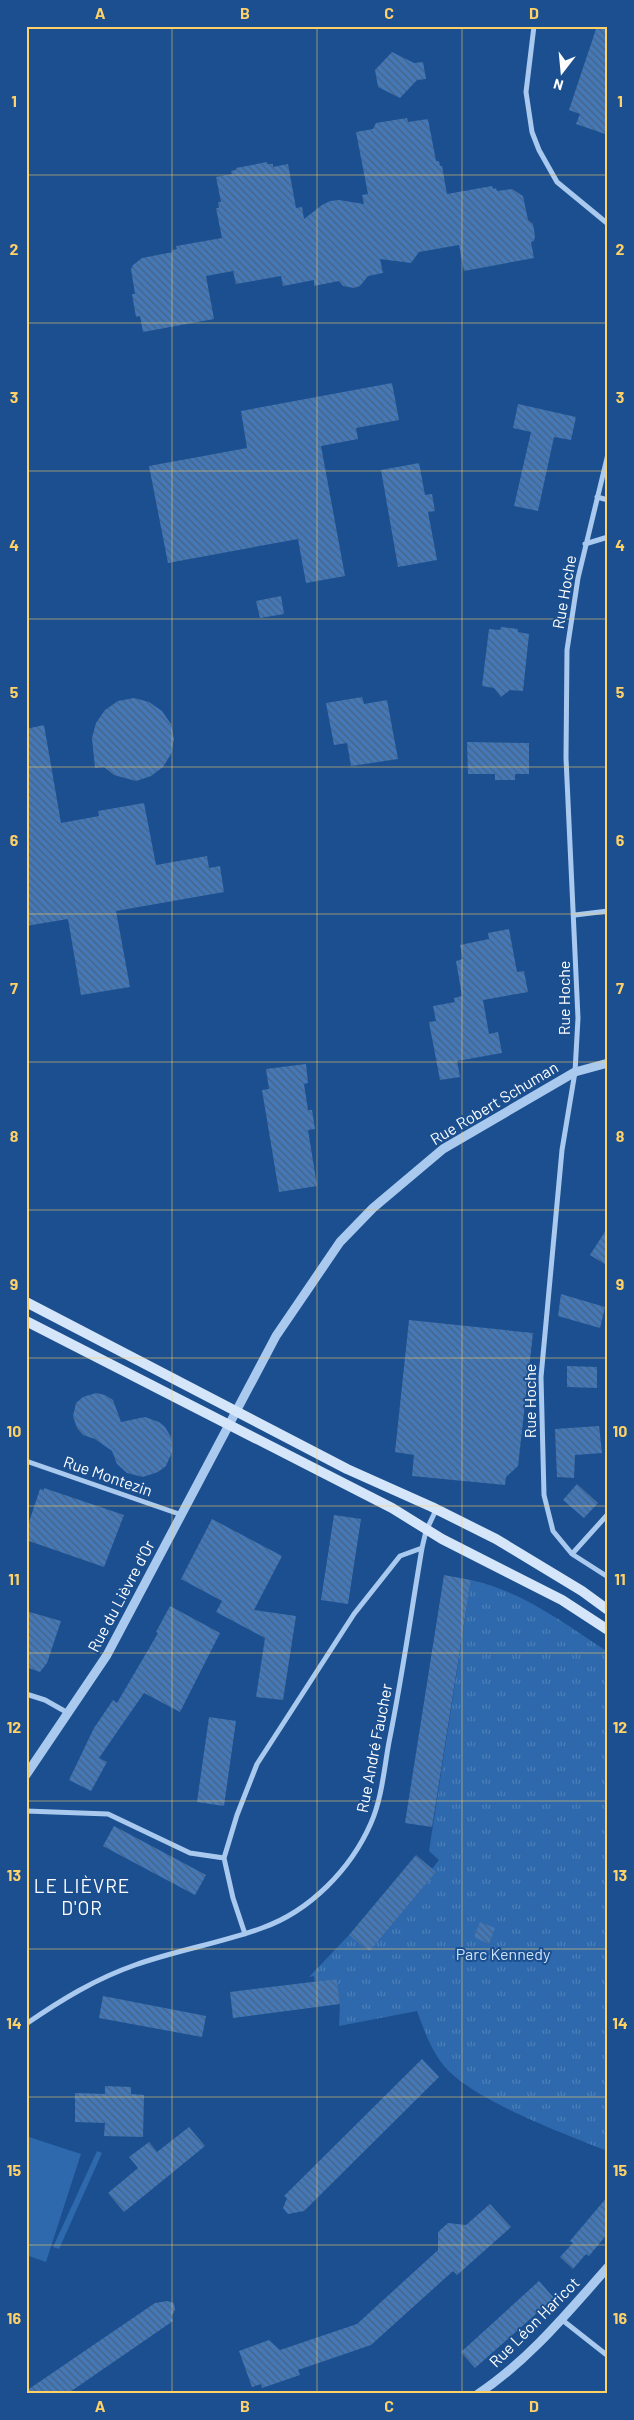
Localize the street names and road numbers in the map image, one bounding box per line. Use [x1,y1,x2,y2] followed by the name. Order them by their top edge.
[548,554,579,630] street label: Rue Hoche
[554,961,573,1035] street label: Rue Hoche
[426,1057,561,1148] street label: Rue Robert Schuman
[520,1364,539,1438] street label: Rue Hoche
[61,1451,155,1500] street label: Rue Montezin
[83,1537,158,1655] street label: Rue du Lièvre d'Or
[352,1682,395,1814] street label: Rue André Faucher
[485,2273,583,2371] street label: Rue Léon Haricot

